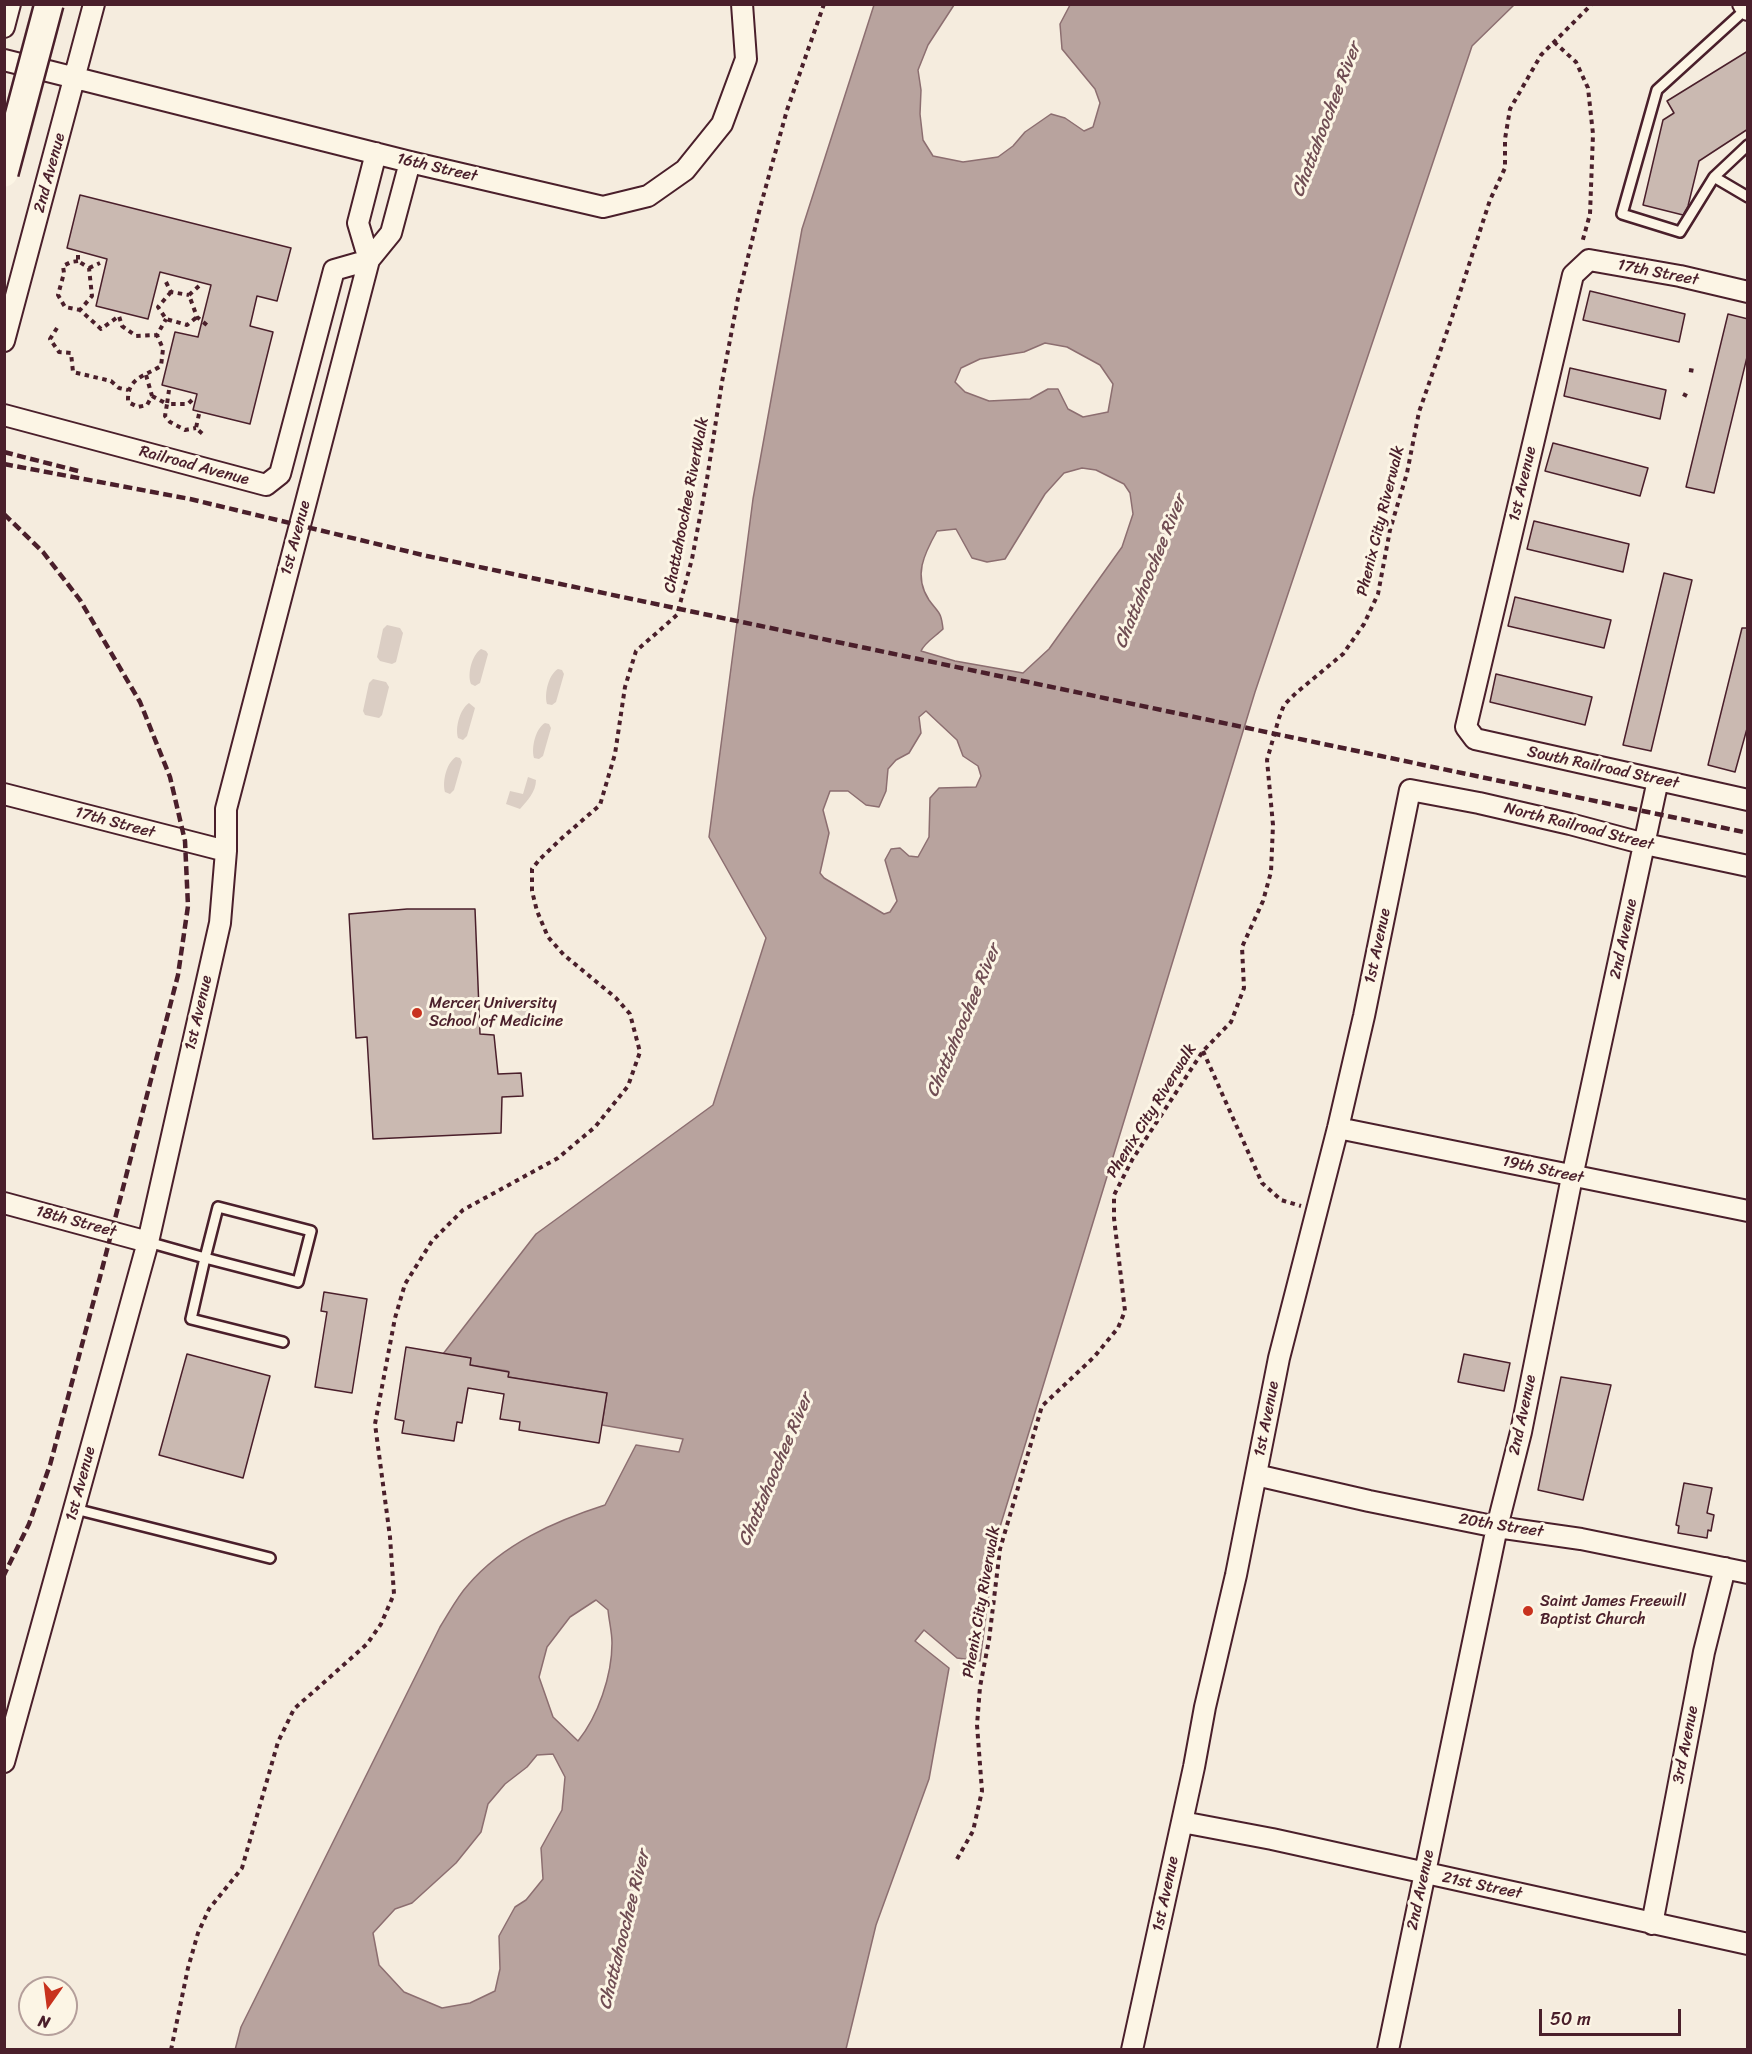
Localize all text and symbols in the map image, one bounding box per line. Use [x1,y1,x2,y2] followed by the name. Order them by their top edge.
[1288,40,1366,200] water label: Chattahoochee River
[30,131,70,215] street label: 2nd Avenue
[395,149,479,187] street label: 16th Street
[1616,256,1700,290] street label: 17th Street
[661,416,713,594] street label: Chattahoochee RiverWalk
[137,442,251,490] street label: Railroad Avenue
[1353,444,1409,598] street label: Phenix City Riverwalk
[1505,445,1541,523] street label: 1st Avenue
[1110,492,1192,652] water label: Chattahoochee River
[277,499,315,577] street label: 1st Avenue
[1525,743,1681,793] street label: South Railroad Street
[1502,799,1656,855] street label: North Railroad Street
[73,803,157,843] street label: 17th Street
[1606,897,1642,981] street label: 2nd Avenue
[1361,907,1395,985] street label: 1st Avenue
[922,942,1006,1100] water label: Chattahoochee River
[181,974,217,1052] street label: 1st Avenue
[429,994,563,1032] place label: Mercer University School of Medicine
[410,1006,424,1020] marker: Mercer University School of Medicine
[1103,1041,1201,1181] street label: Phenix City Riverwalk
[1501,1152,1585,1188] street label: 19th Street
[34,1202,118,1242] street label: 18th Street
[1505,1373,1541,1457] street label: 2nd Avenue
[1250,1380,1284,1458] street label: 1st Avenue
[734,1391,818,1549] water label: Chattahoochee River
[62,1445,100,1523] street label: 1st Avenue
[1457,1510,1545,1542] street label: 20th Street
[959,1524,1005,1680] street label: Phenix City Riverwalk
[1540,1592,1686,1630] place label: Saint James Freewill Baptist Church
[1521,1604,1535,1618] marker: Saint James Freewill Baptist Church
[1669,1704,1703,1786] street label: 3rd Avenue
[595,1848,655,2012] water label: Chattahoochee River
[1403,1848,1439,1932] street label: 2nd Avenue
[1149,1855,1183,1933] street label: 1st Avenue
[1440,1868,1524,1904] street label: 21st Street
[18,1976,78,2036] north arrow
[1542,1997,1684,2035] scale bar
[1550,2003,1591,2035] text: 50 m
[35,2007,53,2037] text: N

